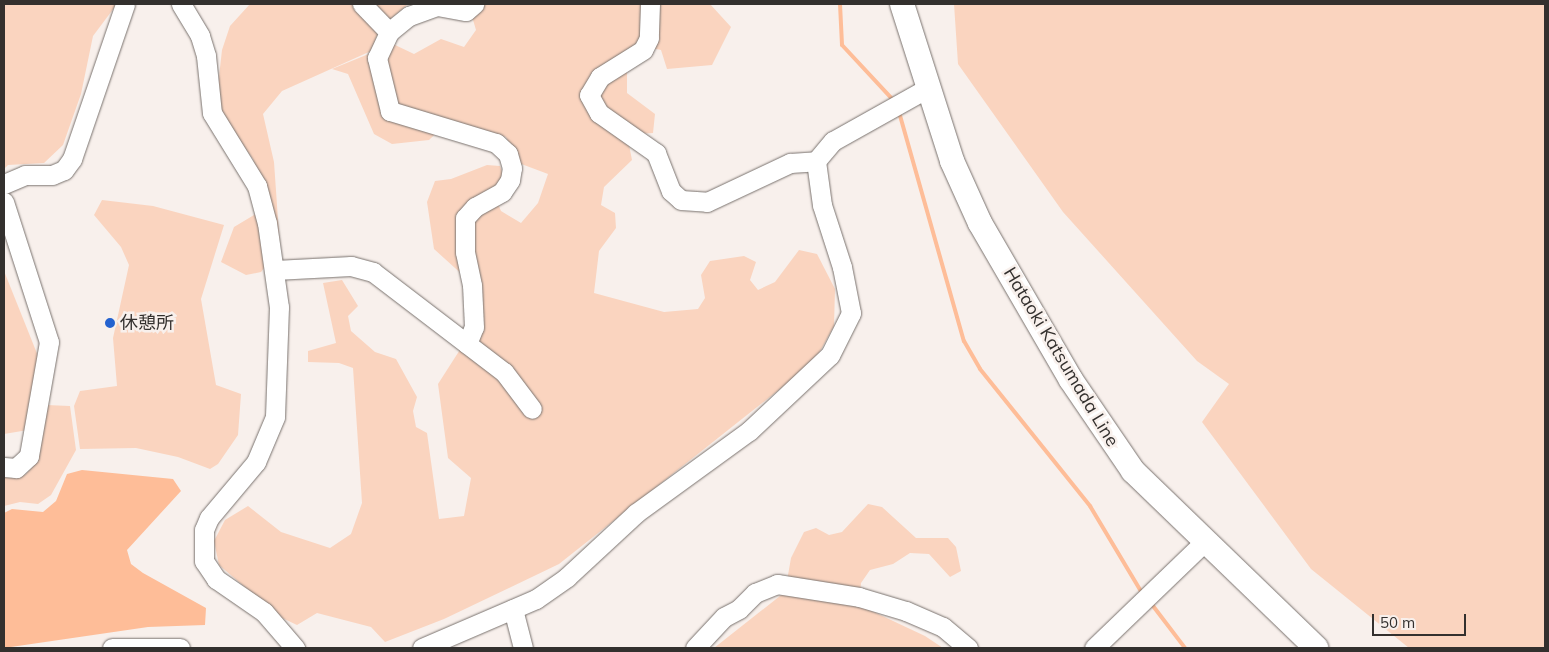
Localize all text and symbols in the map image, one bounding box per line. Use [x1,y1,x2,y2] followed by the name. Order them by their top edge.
[999,263,1123,451] street label: Hataoki Katsumada Line
[120,312,174,334] place label: 休憩所
[104,317,116,329] marker: 休憩所
[1374,604,1468,636] scale bar
[1380,613,1415,632] text: 50 m

